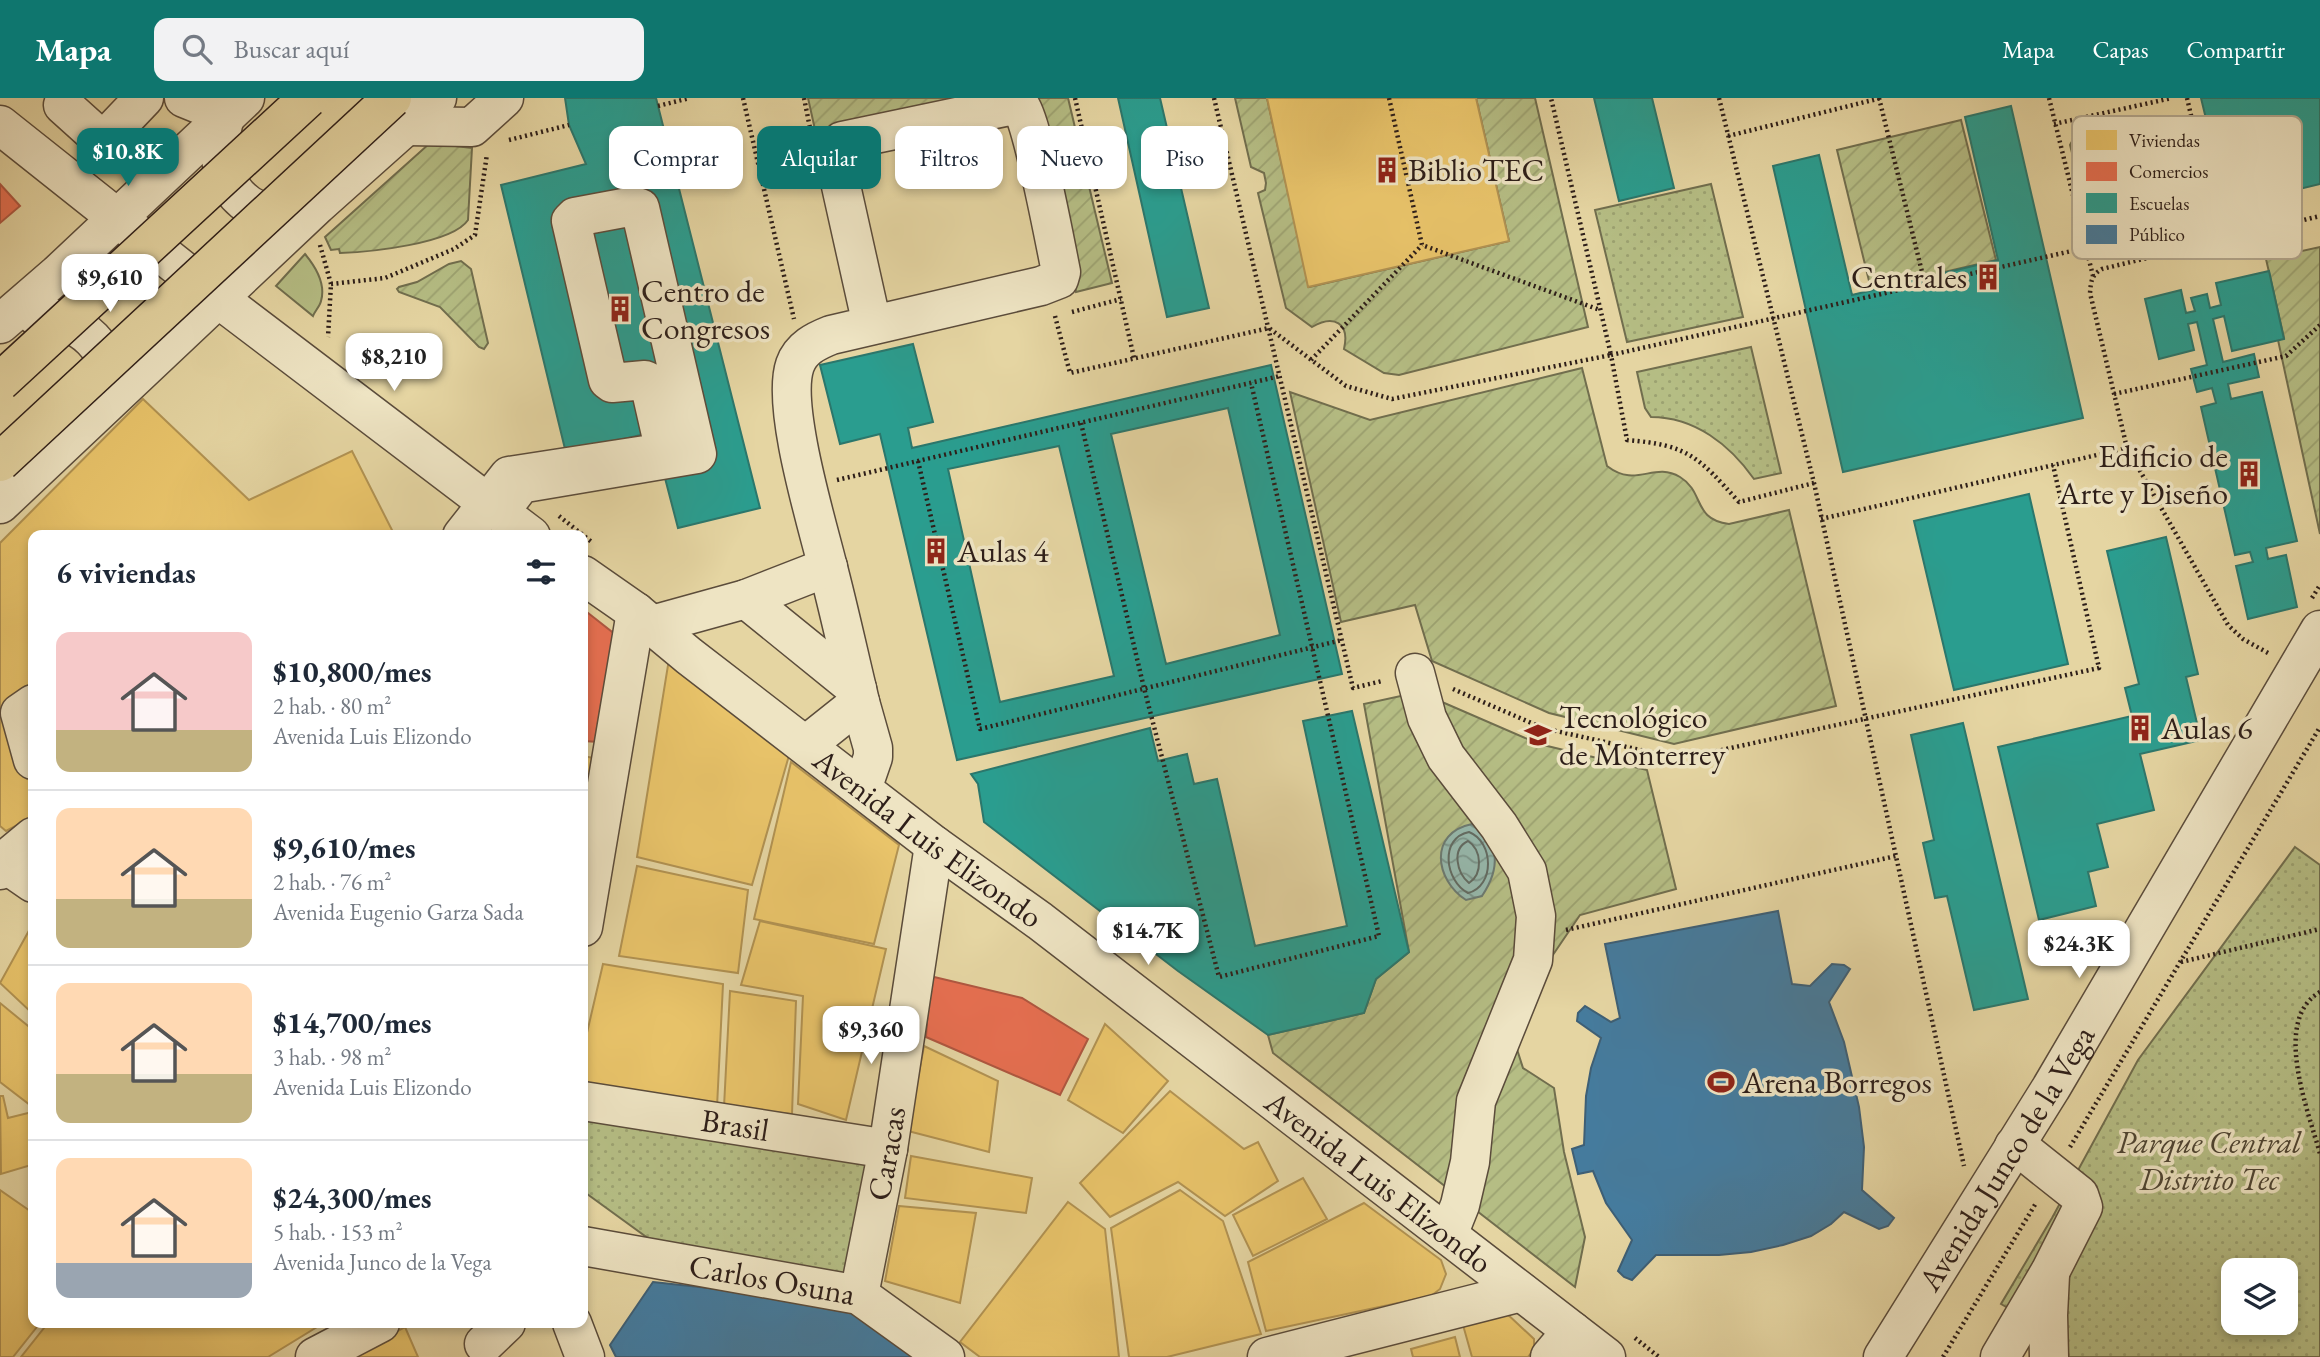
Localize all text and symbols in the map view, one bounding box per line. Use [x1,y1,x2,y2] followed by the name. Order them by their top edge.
[154,18,644,81] search box
[35,28,112,71] text: Mapa
[178,30,216,68] icon: search
[234,32,349,66] text: Buscar aquí
[2002,34,2054,65] text: Mapa
[2092,34,2148,65] text: Capas
[2186,34,2285,65] text: Compartir
[2072,116,2302,259] legend
[609,126,743,189] chip: Comprar
[757,126,881,189] chip: Alquilar
[895,126,1003,189] chip: Filtros
[1017,126,1127,189] chip: Nuevo
[1141,126,1228,189] chip: Piso
[2129,128,2200,153] text: Viviendas
[71,129,185,188] pin: $10.8K
[93,136,163,166] text: $10.8K
[1408,149,1544,191] place label: BiblioTEC
[1372,155,1402,185] building icon: BiblioTEC
[2129,159,2208,184] text: Comercios
[2129,191,2189,216] text: Escuelas
[2129,222,2185,247] text: Público
[53,254,167,314] pin: $9,610
[1851,256,1967,298] place label: Centrales
[78,262,142,292] text: $9,610
[1973,262,2003,292] building icon: Centrales
[641,270,770,349] place label: Centro de Congresos
[605,294,635,324] building icon: Centro de Congresos
[337,334,451,393] pin: $8,210
[362,341,426,371] text: $8,210
[2057,435,2228,514] place label: Edificio de Arte y Diseño
[2234,459,2264,489] building icon: Edificio de Arte y Diseño
[956,530,1049,572] place label: Aulas 4
[921,536,951,566] building icon: Aulas 4
[56,553,196,592] text: 6 viviendas
[522,553,560,591] icon: filters
[273,652,431,691] text: $10,800/mes
[112,660,196,744] icon: home
[273,691,392,721] text: 2 hab. · 80 m²
[1559,696,1726,775] place label: Tecnológico de Monterrey
[2160,707,2253,749] place label: Aulas 6
[2125,713,2155,743] building icon: Aulas 6
[1523,720,1553,750] school or university icon: Tecnológico de Monterrey
[273,721,472,751] text: Avenida Luis Elizondo
[804,738,1051,937] street label: Avenida Luis Elizondo
[273,828,416,867] text: $9,610/mes
[112,836,196,920] icon: home
[273,867,392,897] text: 2 hab. · 76 m²
[273,897,524,927] text: Avenida Eugenio Garza Sada
[1091,908,1205,967] pin: $14.7K
[1113,915,1183,945] text: $14.7K
[2022,920,2136,980] pin: $24.3K
[2044,928,2114,958] text: $24.3K
[273,1003,431,1042] text: $14,700/mes
[814,1006,928,1066] pin: $9,360
[112,1011,196,1095] icon: home
[839,1014,903,1044] text: $9,360
[1908,1018,2104,1300] street label: Avenida Junco de la Vega
[273,1042,392,1072] text: 3 hab. · 98 m²
[1741,1061,1932,1103] place label: Arena Borregos
[1706,1067,1736,1097] sports icon: Arena Borregos
[273,1072,472,1102] text: Avenida Luis Elizondo
[1256,1080,1501,1283] street label: Avenida Luis Elizondo
[698,1099,772,1151] street label: Brasil
[857,1104,915,1204] street label: Caracas
[2117,1121,2302,1200] park label: Parque Central Distrito Tec
[273,1178,431,1217] text: $24,300/mes
[112,1186,196,1270] icon: home
[273,1217,403,1247] text: 5 hab. · 153 m²
[686,1244,859,1315] street label: Carlos Osuna
[273,1247,492,1277] text: Avenida Junco de la Vega
[2221,1258,2298,1335] map controls
[2221,1258,2298,1335] button: layers

